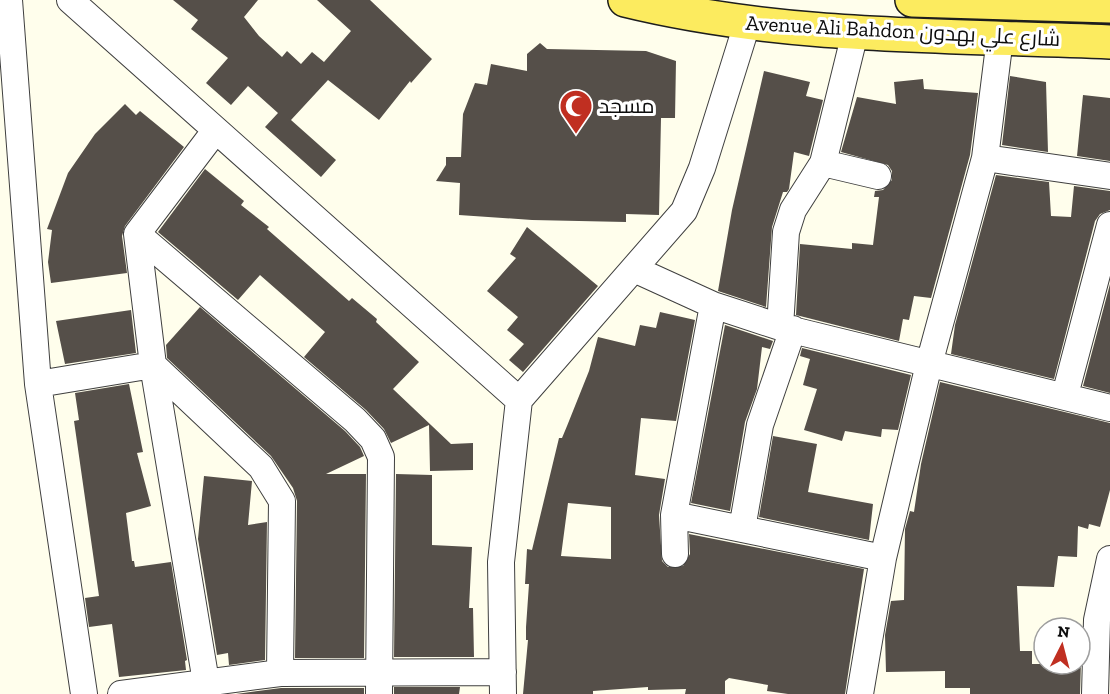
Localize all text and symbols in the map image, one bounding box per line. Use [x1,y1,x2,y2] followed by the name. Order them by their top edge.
[745,10,1061,55] street label: Avenue Ali Bahdon شارع علي بهدون
[558,88,594,135] mosque icon: مسجد
[599,93,654,118] place label: مسجد
[1032,616,1092,676] north arrow
[1056,621,1071,642] text: N

